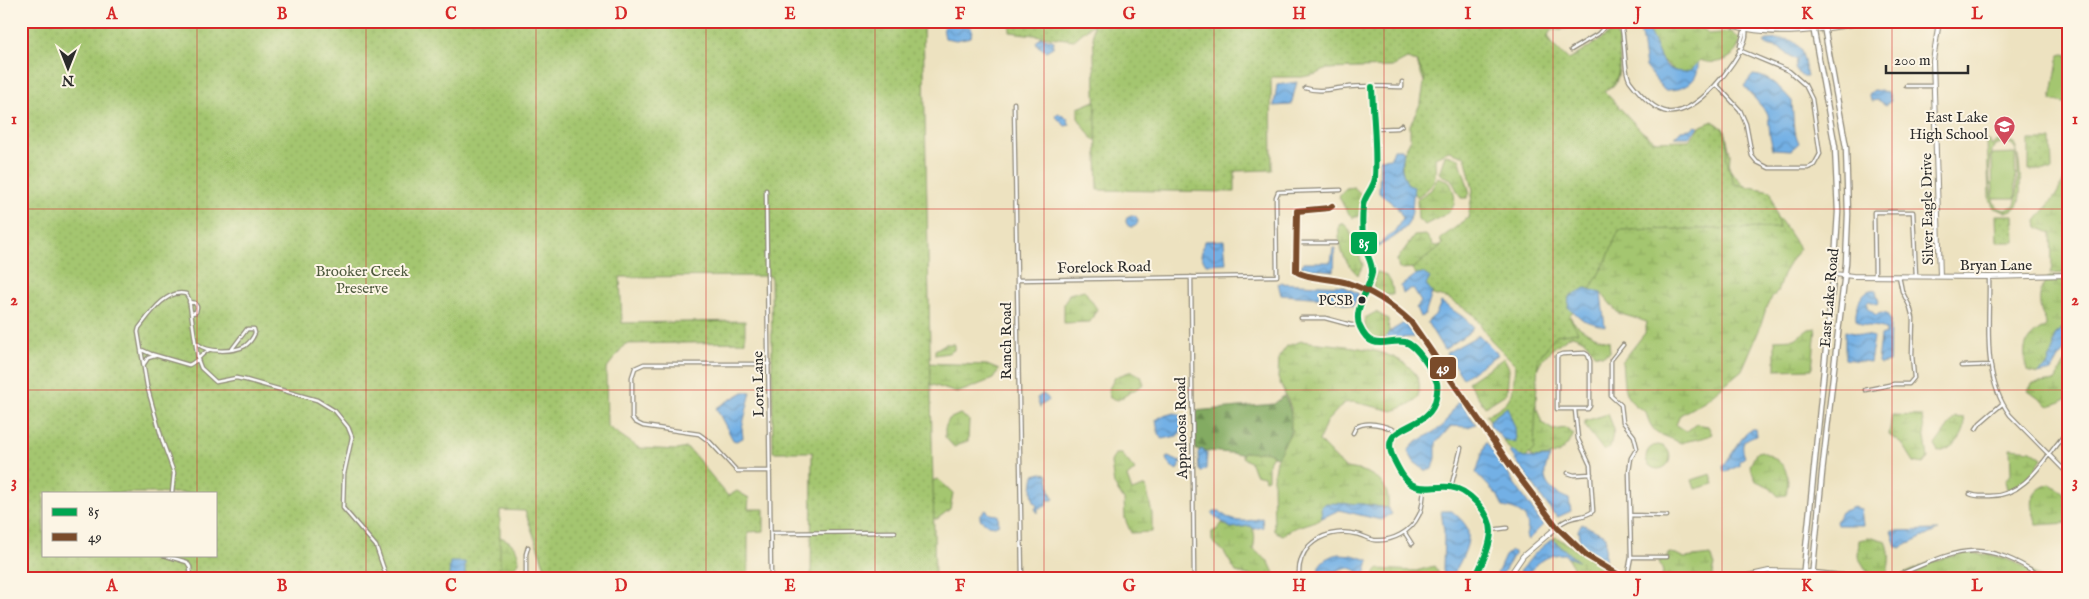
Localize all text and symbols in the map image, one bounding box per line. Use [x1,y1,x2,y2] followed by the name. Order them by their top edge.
[106,5,119,25] text: A
[277,5,288,25] text: B
[445,5,457,25] text: C
[615,5,628,25] text: D
[784,5,796,25] text: E
[955,5,966,25] text: F
[1123,5,1136,25] text: G
[1292,5,1306,25] text: H
[1465,5,1472,25] text: I
[1633,5,1642,25] text: J
[1801,5,1814,25] text: K
[1971,5,1983,25] text: L
[42,42,92,92] north arrow
[1886,42,1969,74] scale bar
[1894,51,1931,70] text: 200 m
[62,71,75,89] text: N
[1909,108,1989,144] place label: East Lake High School
[11,110,17,130] text: 1
[2072,110,2078,130] text: 1
[1992,114,2016,145] school or university icon: East Lake High School
[1917,153,1938,265] street label: Silver Eagle Drive
[1350,231,1378,255] line badge: 85
[1359,235,1369,253] text: 85
[1816,247,1843,349] street label: East Lake Road
[1960,256,2032,275] street label: Bryan Lane
[1057,257,1152,278] street label: Forelock Road
[315,262,410,298] park label: Brooker Creek Preserve
[10,291,18,311] text: 2
[2071,291,2079,311] text: 2
[1318,292,1353,310] place label: PCSB
[1357,295,1367,305] marker: PCSB
[997,301,1016,380] street label: Ranch Road
[748,351,769,417] street label: Lora Lane
[1429,356,1457,380] line badge: 49
[1437,360,1449,378] text: 49
[1171,376,1192,480] street label: Appaloosa Road
[11,473,17,493] text: 3
[2072,473,2078,493] text: 3
[42,492,218,556] legend
[88,502,100,521] text: 85
[88,528,102,547] text: 49
[106,577,119,597] text: A
[277,577,288,597] text: B
[445,577,457,597] text: C
[615,577,628,597] text: D
[784,577,796,597] text: E
[955,577,966,597] text: F
[1123,577,1136,597] text: G
[1292,577,1306,597] text: H
[1465,577,1472,597] text: I
[1633,577,1642,597] text: J
[1801,577,1814,597] text: K
[1971,577,1983,597] text: L

